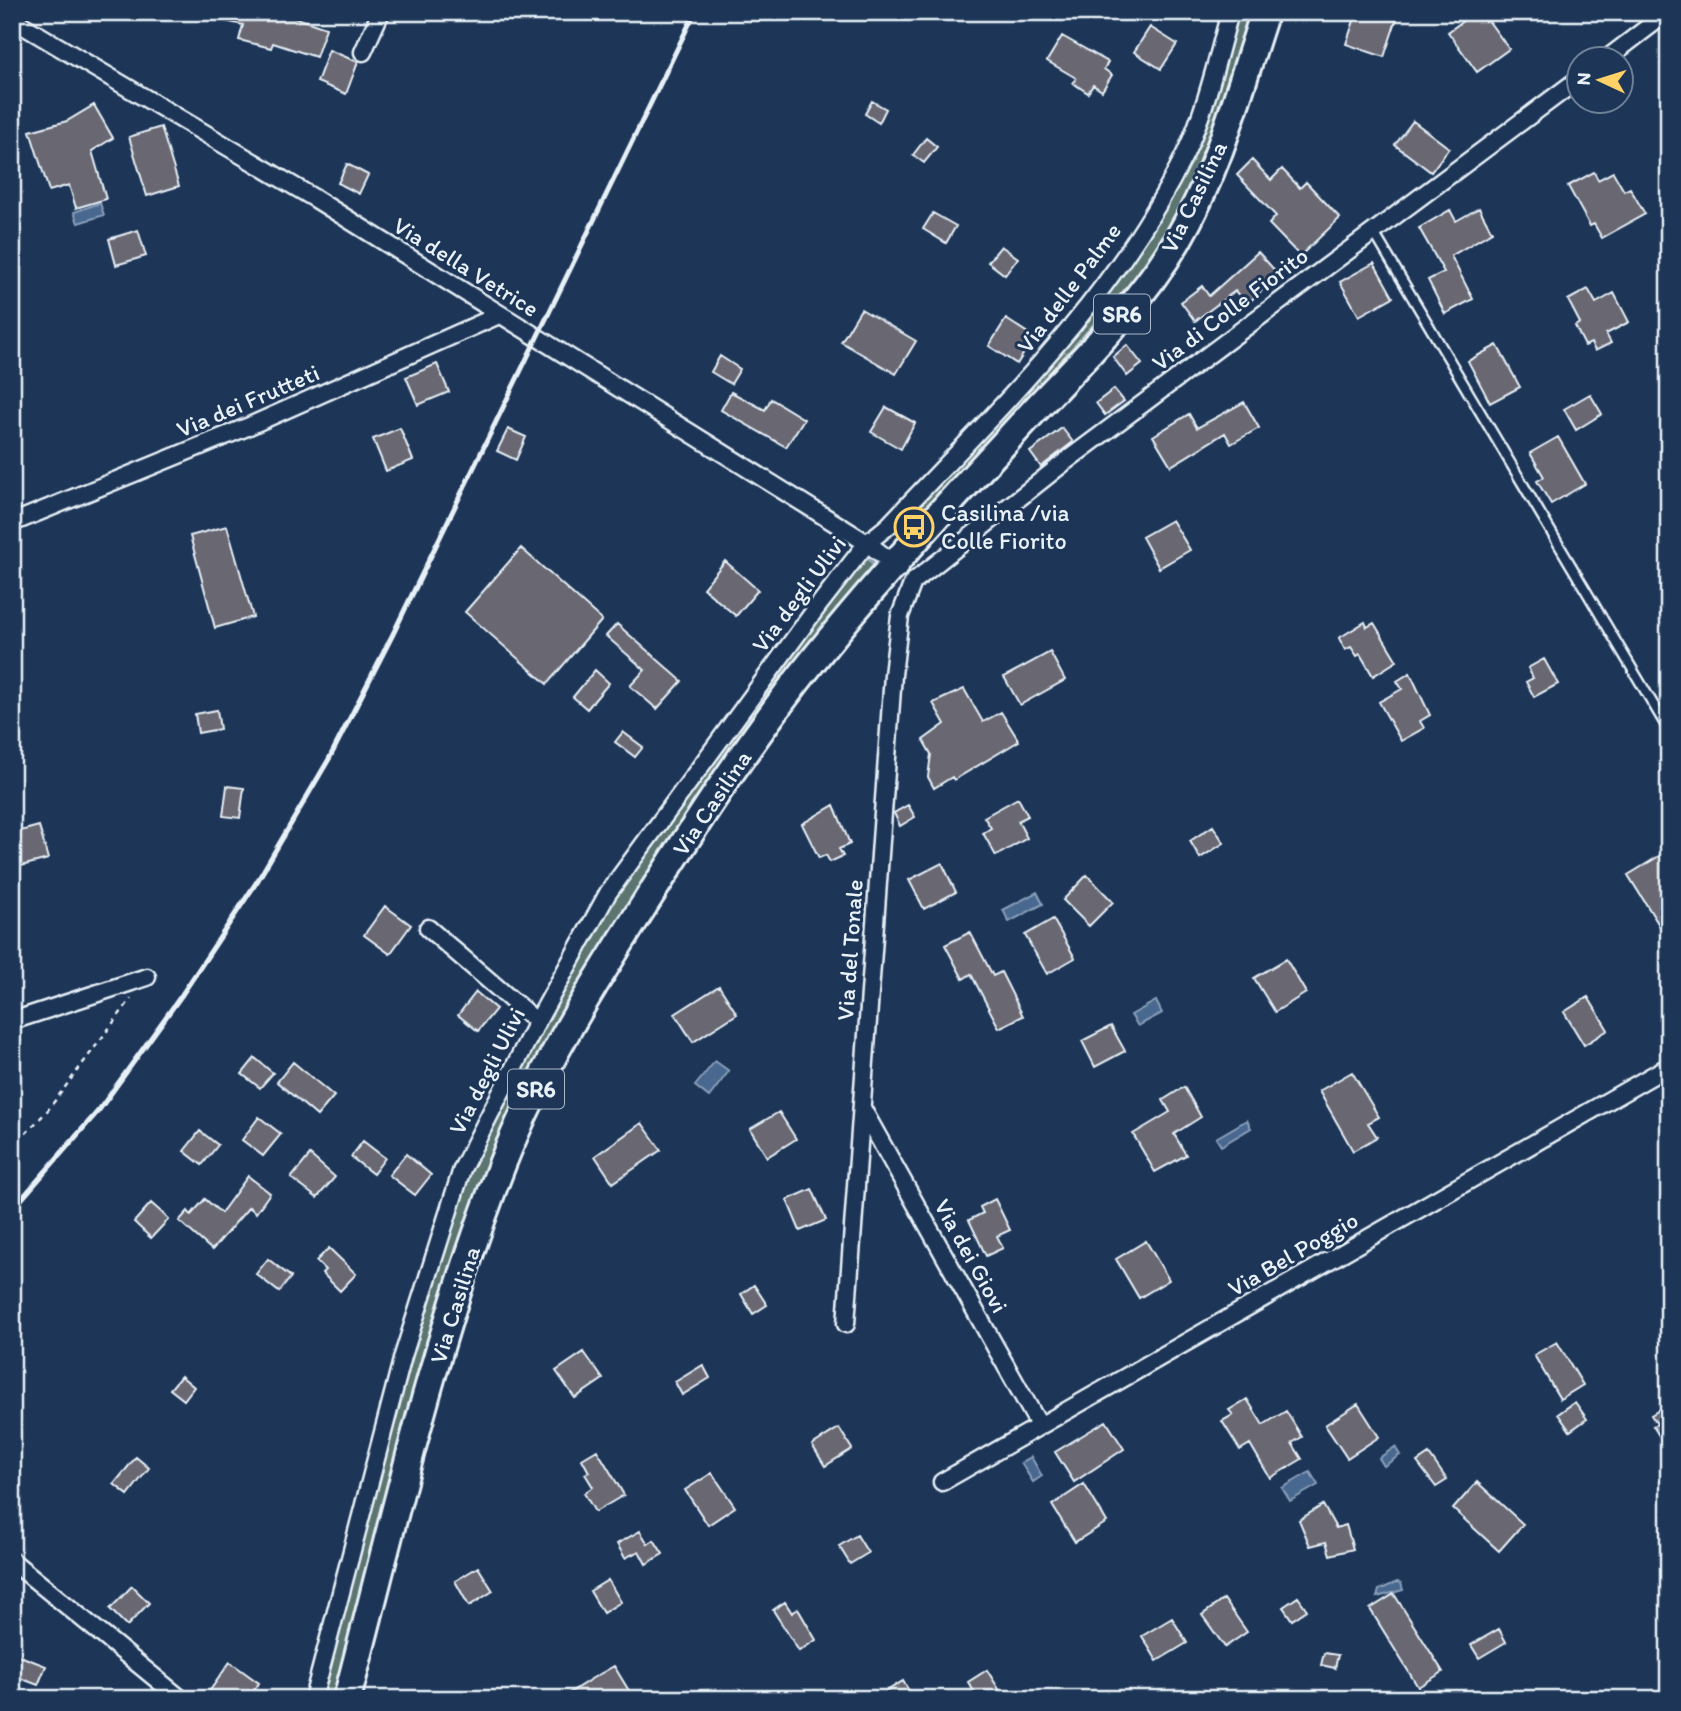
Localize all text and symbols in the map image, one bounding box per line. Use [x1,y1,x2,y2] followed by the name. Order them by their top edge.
[1566,46,1636,116] north arrow
[1572,72,1595,86] text: N
[1154,135,1233,258] street label: Via Casilina
[388,210,544,323] street label: Via della Vetrice
[1010,217,1127,359] street label: Via delle Palme
[1146,240,1313,377] street label: Via di Colle Fiorito
[1094,294,1150,334] road number: SR6
[172,357,323,444] street label: Via dei Frutteti
[941,498,1070,555] place label: Casilina /via Colle Fiorito
[893,506,935,548] bus stop icon: Casilina /via Colle Fiorito
[745,530,852,658] street label: Via degli Ulivi
[666,744,758,861] street label: Via Casilina
[830,878,869,1022] street label: Via del Tonale
[442,1002,531,1139] street label: Via degli Ulivi
[508,1070,564,1108] road number: SR6
[928,1194,1015,1318] street label: Via dei Giovi
[1222,1205,1363,1303] street label: Via Bel Poggio
[423,1242,486,1367] street label: Via Casilina

